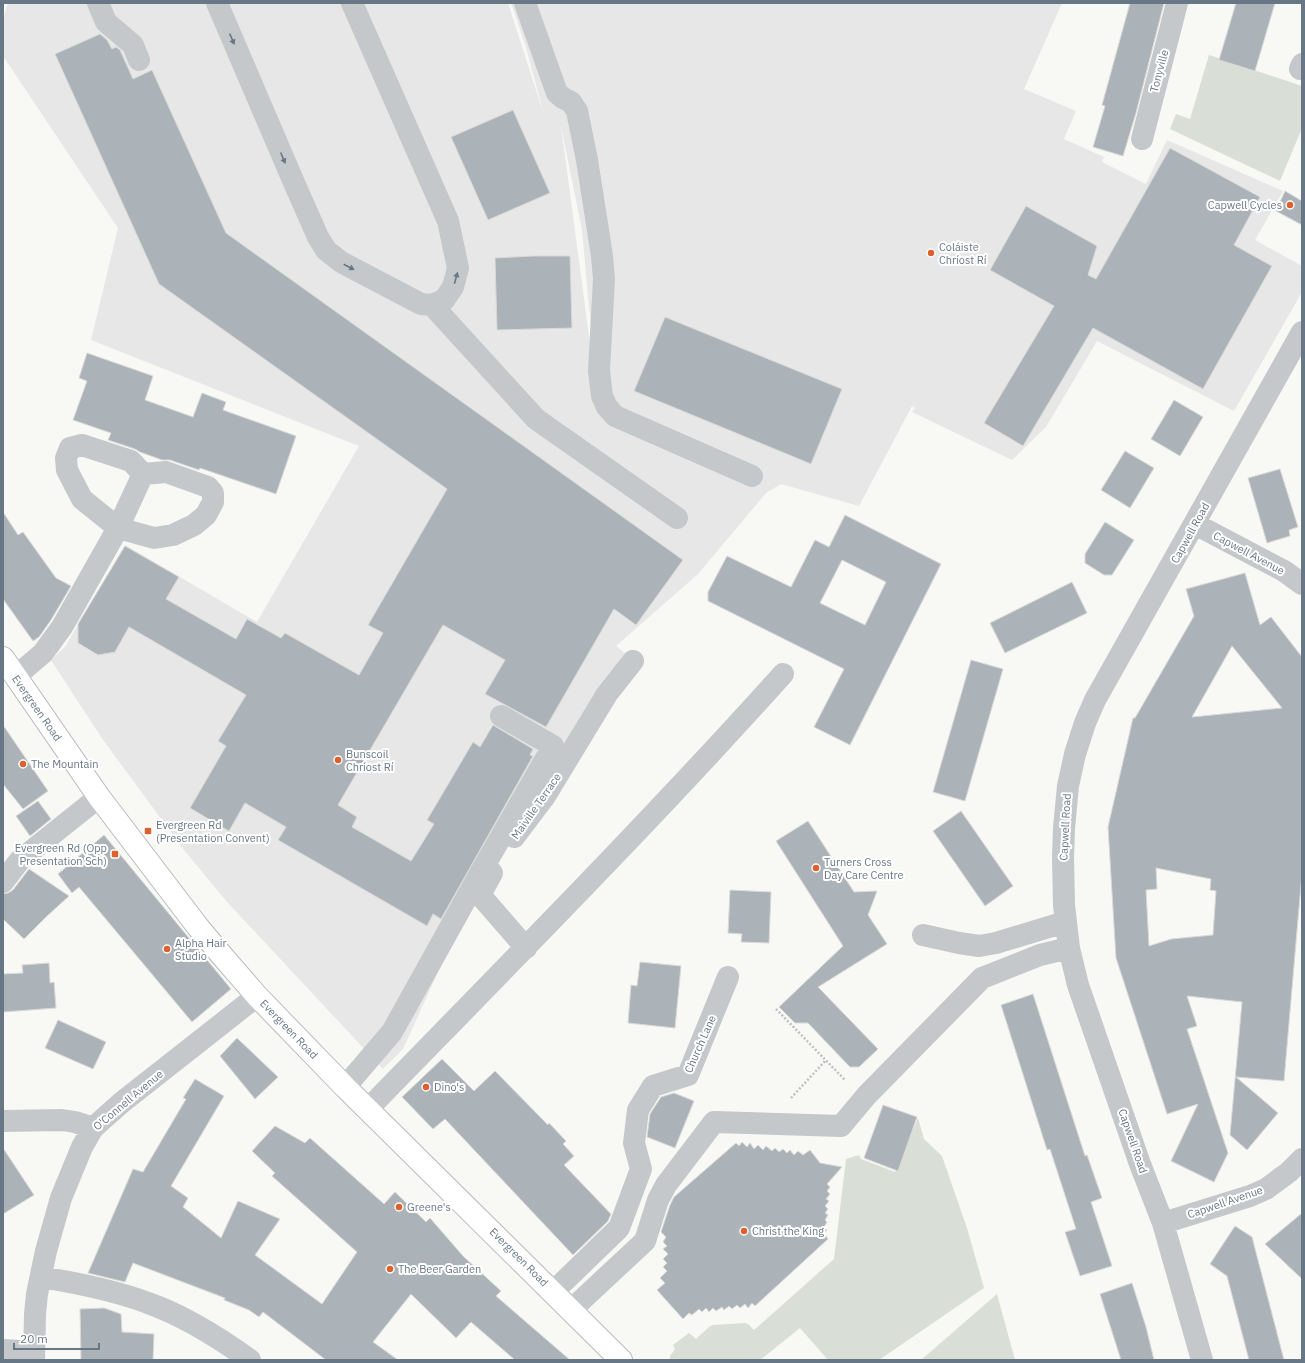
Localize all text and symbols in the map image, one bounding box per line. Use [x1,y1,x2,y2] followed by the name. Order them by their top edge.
[230,33,236,45] one-way arrow
[1147,48,1171,94] street label: Tonyville
[281,153,287,165] one-way arrow
[1208,198,1282,212] place label: Capwell Cycles
[1285,200,1295,210] marker: Capwell Cycles
[939,240,987,267] place label: Coláiste Chríost Rí
[926,248,936,258] marker: Coláiste Chríost Rí
[344,263,355,270] one-way arrow
[453,271,459,283] one-way arrow
[1168,500,1212,566] street label: Capwell Road
[1211,528,1287,578] street label: Capwell Avenue
[9,672,65,744] street label: Evergreen Road
[346,747,394,774] place label: Bunscoil Chríost Rí
[333,755,343,765] marker: Bunscoil Chríost Rí
[31,757,99,771] place label: The Mountain
[18,759,28,769] marker: The Mountain
[508,770,564,842] street label: Maiville Terrace
[1056,793,1074,861] street label: Capwell Road
[156,818,270,845] place label: Evergreen Rd (Presentation Convent)
[143,826,153,836] marker: Evergreen Rd (Presentation Convent)
[15,841,107,868] place label: Evergreen Rd (Opp Presentation Sch)
[110,849,120,859] marker: Evergreen Rd (Opp Presentation Sch)
[824,855,904,882] place label: Turners Cross Day Care Centre
[811,863,821,873] marker: Turners Cross Day Care Centre
[175,936,227,963] place label: Alpha Hair Studio
[162,944,172,954] marker: Alpha Hair Studio
[257,996,321,1062] street label: Evergreen Road
[681,1013,719,1075] street label: Church Lane
[90,1067,166,1133] street label: O'Connell Avenue
[434,1080,464,1094] place label: Dino's
[421,1082,431,1092] marker: Dino's
[1115,1107,1151,1175] street label: Capwell Road
[1186,1183,1264,1221] street label: Capwell Avenue
[407,1200,451,1214] place label: Greene's
[394,1202,404,1212] marker: Greene's
[752,1224,824,1238] place label: Christ the King
[487,1225,551,1289] street label: Evergreen Road
[739,1226,749,1236] marker: Christ the King
[398,1262,481,1276] place label: The Beer Garden
[385,1264,395,1274] marker: The Beer Garden
[14,1325,99,1351] scale bar
[20,1331,48,1346] text: 20 m

